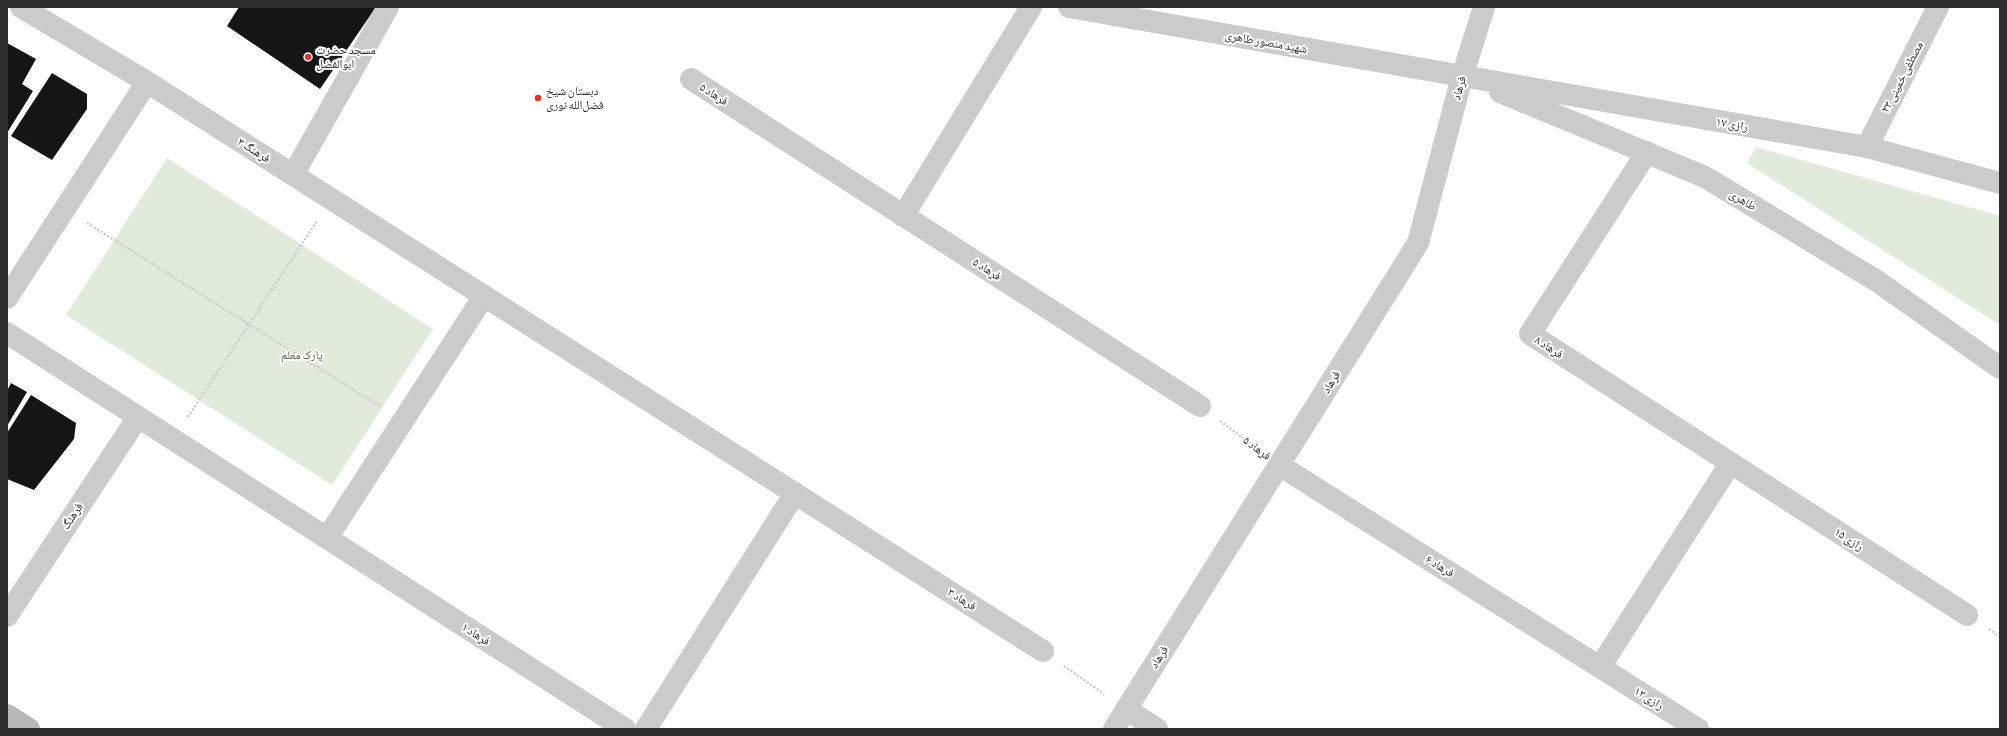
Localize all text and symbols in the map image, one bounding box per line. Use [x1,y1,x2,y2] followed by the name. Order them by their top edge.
[1224,28,1309,56] street label: شهید منصور طاهری
[1878,39,1926,115] street label: مصطفی خمینی ۲۳
[316,43,376,71] place label: مسجد حضرت ابوالفضل
[303,52,313,62] marker: مسجد حضرت ابوالفضل
[1449,75,1469,101] street label: فرهاد
[697,80,731,108] street label: فرهاد ۵
[546,84,604,112] place label: دبستان شیخ فضل‌الله نوری
[533,93,543,103] marker: دبستان شیخ فضل‌الله نوری
[1715,114,1749,134] street label: رازی ۱۷
[235,135,273,165] street label: فرهنگ ۳
[1727,186,1759,214] street label: طاهری
[970,255,1004,283] street label: فرهاد ۵
[1532,333,1566,361] street label: فرهاد ۸
[281,348,323,363] park label: پارک معلم
[1319,368,1343,396] street label: فرهاد
[1240,433,1274,463] street label: فرهاد ۵
[58,500,86,532] street label: فرهنگ
[1832,524,1867,554] street label: رازی ۱۵
[1423,552,1457,580] street label: فرهاد ۶
[945,585,979,613] street label: فرهاد ۳
[459,620,493,648] street label: فرهاد ۱
[1147,643,1171,671] street label: فرهاد
[1632,684,1667,713] street label: رازی ۱۳

